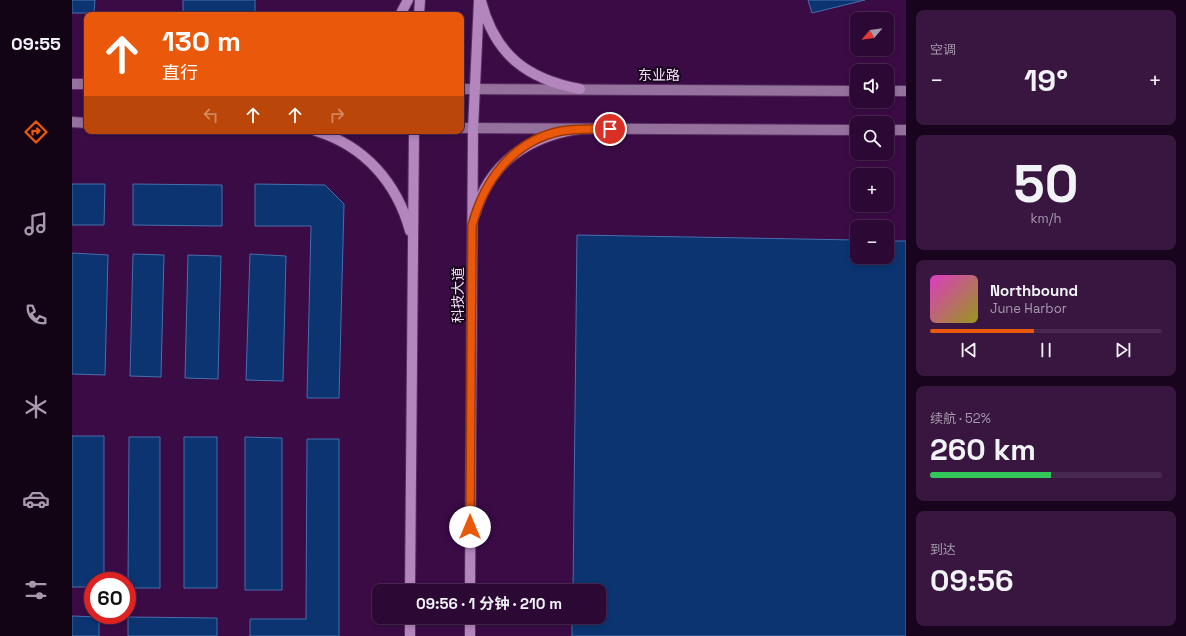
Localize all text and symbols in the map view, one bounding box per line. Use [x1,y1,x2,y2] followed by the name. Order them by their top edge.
[850,12,894,56] north arrow
[850,12,894,264] map controls
[162,23,241,59] text: 130 m
[96,28,148,80] icon: ahead
[11,32,61,55] text: 09:55
[930,41,956,58] text: 空调
[162,61,198,84] text: 直行
[1024,61,1068,100] text: 19°
[850,64,894,108] button: sound
[638,66,680,84] street label: 东业路
[930,66,944,94] text: −
[1148,66,1162,94] text: +
[200,104,222,126] icon: left
[242,104,264,126] icon: ahead
[284,104,306,126] icon: ahead
[326,104,348,126] icon: right
[593,112,627,146] pin
[850,116,894,160] button: search
[22,118,50,146] icon: directions
[599,118,621,140] icon: arrive
[1014,151,1078,217] text: 50
[850,168,894,212] button: +
[22,210,50,238] icon: music
[1031,210,1061,227] text: km/h
[850,220,894,264] button: −
[449,267,467,323] street label: 科技大道
[990,281,1078,300] text: Northbound
[990,300,1067,317] text: June Harbor
[22,301,50,329] icon: phone
[958,339,980,361] icon: previous
[1035,339,1057,361] icon: pause
[1112,339,1134,361] icon: next
[22,393,50,421] icon: climate
[930,410,991,427] text: 续航 · 52%
[930,430,1036,469] text: 260 km
[22,485,50,513] icon: car
[449,506,491,548] position arrow
[930,541,956,558] text: 到达
[930,561,1013,600] text: 09:56
[84,572,136,624] speed limit sign: 60
[22,576,50,604] icon: filters
[416,594,562,613] text: 09:56 · 1 分钟 · 210 m

